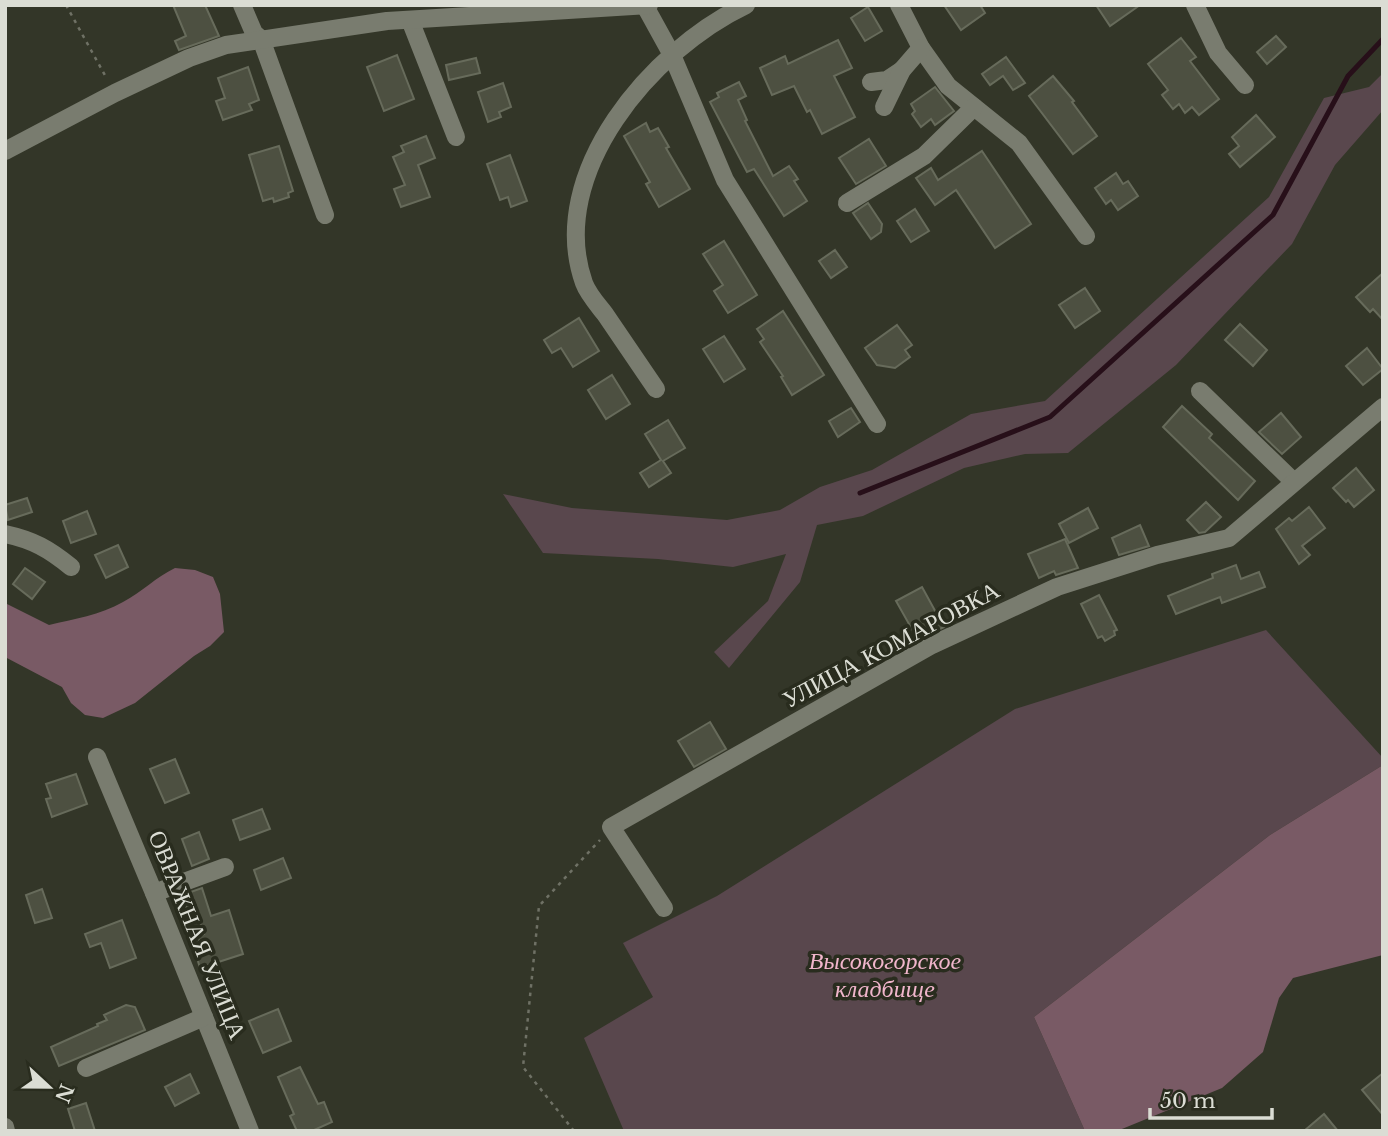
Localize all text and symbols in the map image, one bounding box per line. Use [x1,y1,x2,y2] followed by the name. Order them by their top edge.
[777,575,1005,714] street label: УЛИЦА КОМАРОВКА
[142,826,253,1044] street label: ОВРАЖНАЯ УЛИЦА
[809,946,961,1003] park label: Высокогорское кладбище
[14,1052,84,1122] north arrow
[1150,1076,1272,1120] scale bar
[50,1081,78,1106] text: N
[1160,1088,1216,1114] text: 50 m

